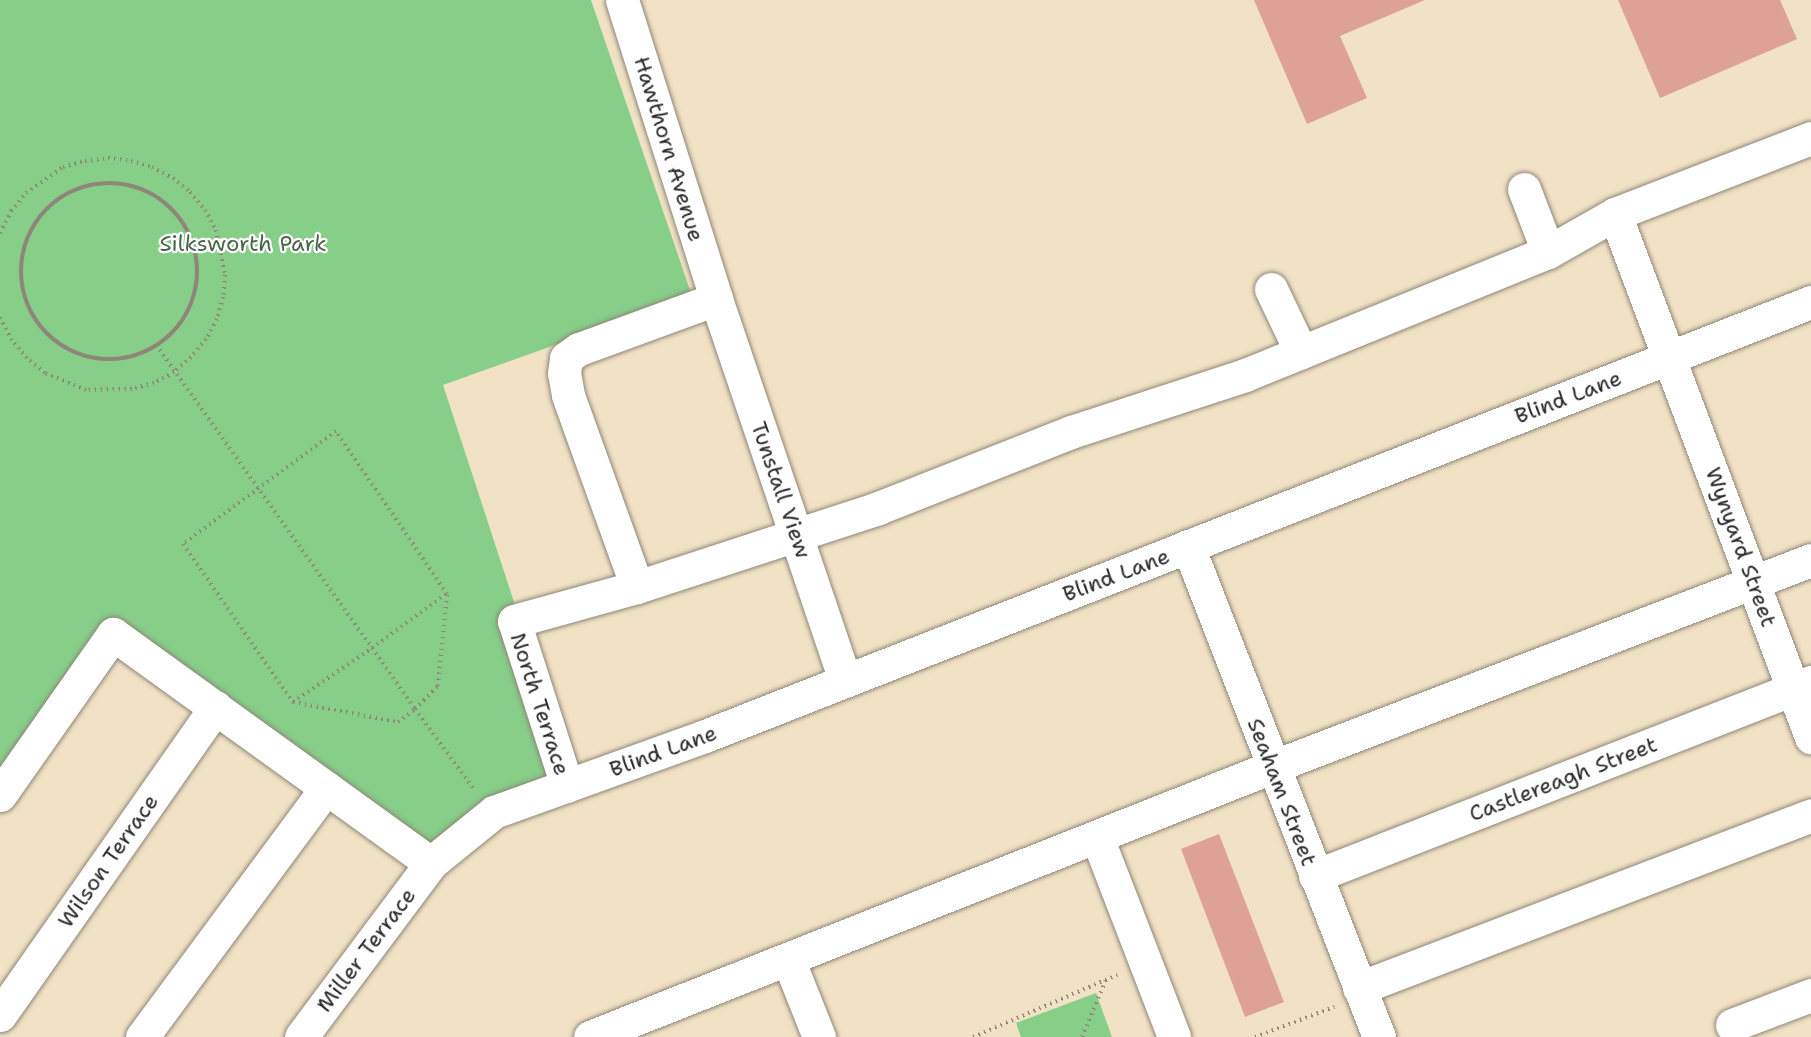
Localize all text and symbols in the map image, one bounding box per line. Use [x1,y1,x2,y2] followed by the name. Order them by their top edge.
[628,53,710,245] street label: Hawthorn Avenue
[159,231,327,257] park label: Silksworth Park
[1511,365,1625,429] street label: Blind Lane
[745,418,817,562] street label: Tunstall View
[1700,464,1782,630] street label: Wynyard Street
[1059,543,1173,607] street label: Blind Lane
[505,629,575,779] street label: North Terrace
[1242,714,1322,870] street label: Seaham Street
[606,719,720,783] street label: Blind Lane
[1465,731,1661,827] street label: Castlereagh Street
[52,789,164,933] street label: Wilson Terrace
[311,883,421,1017] street label: Miller Terrace

